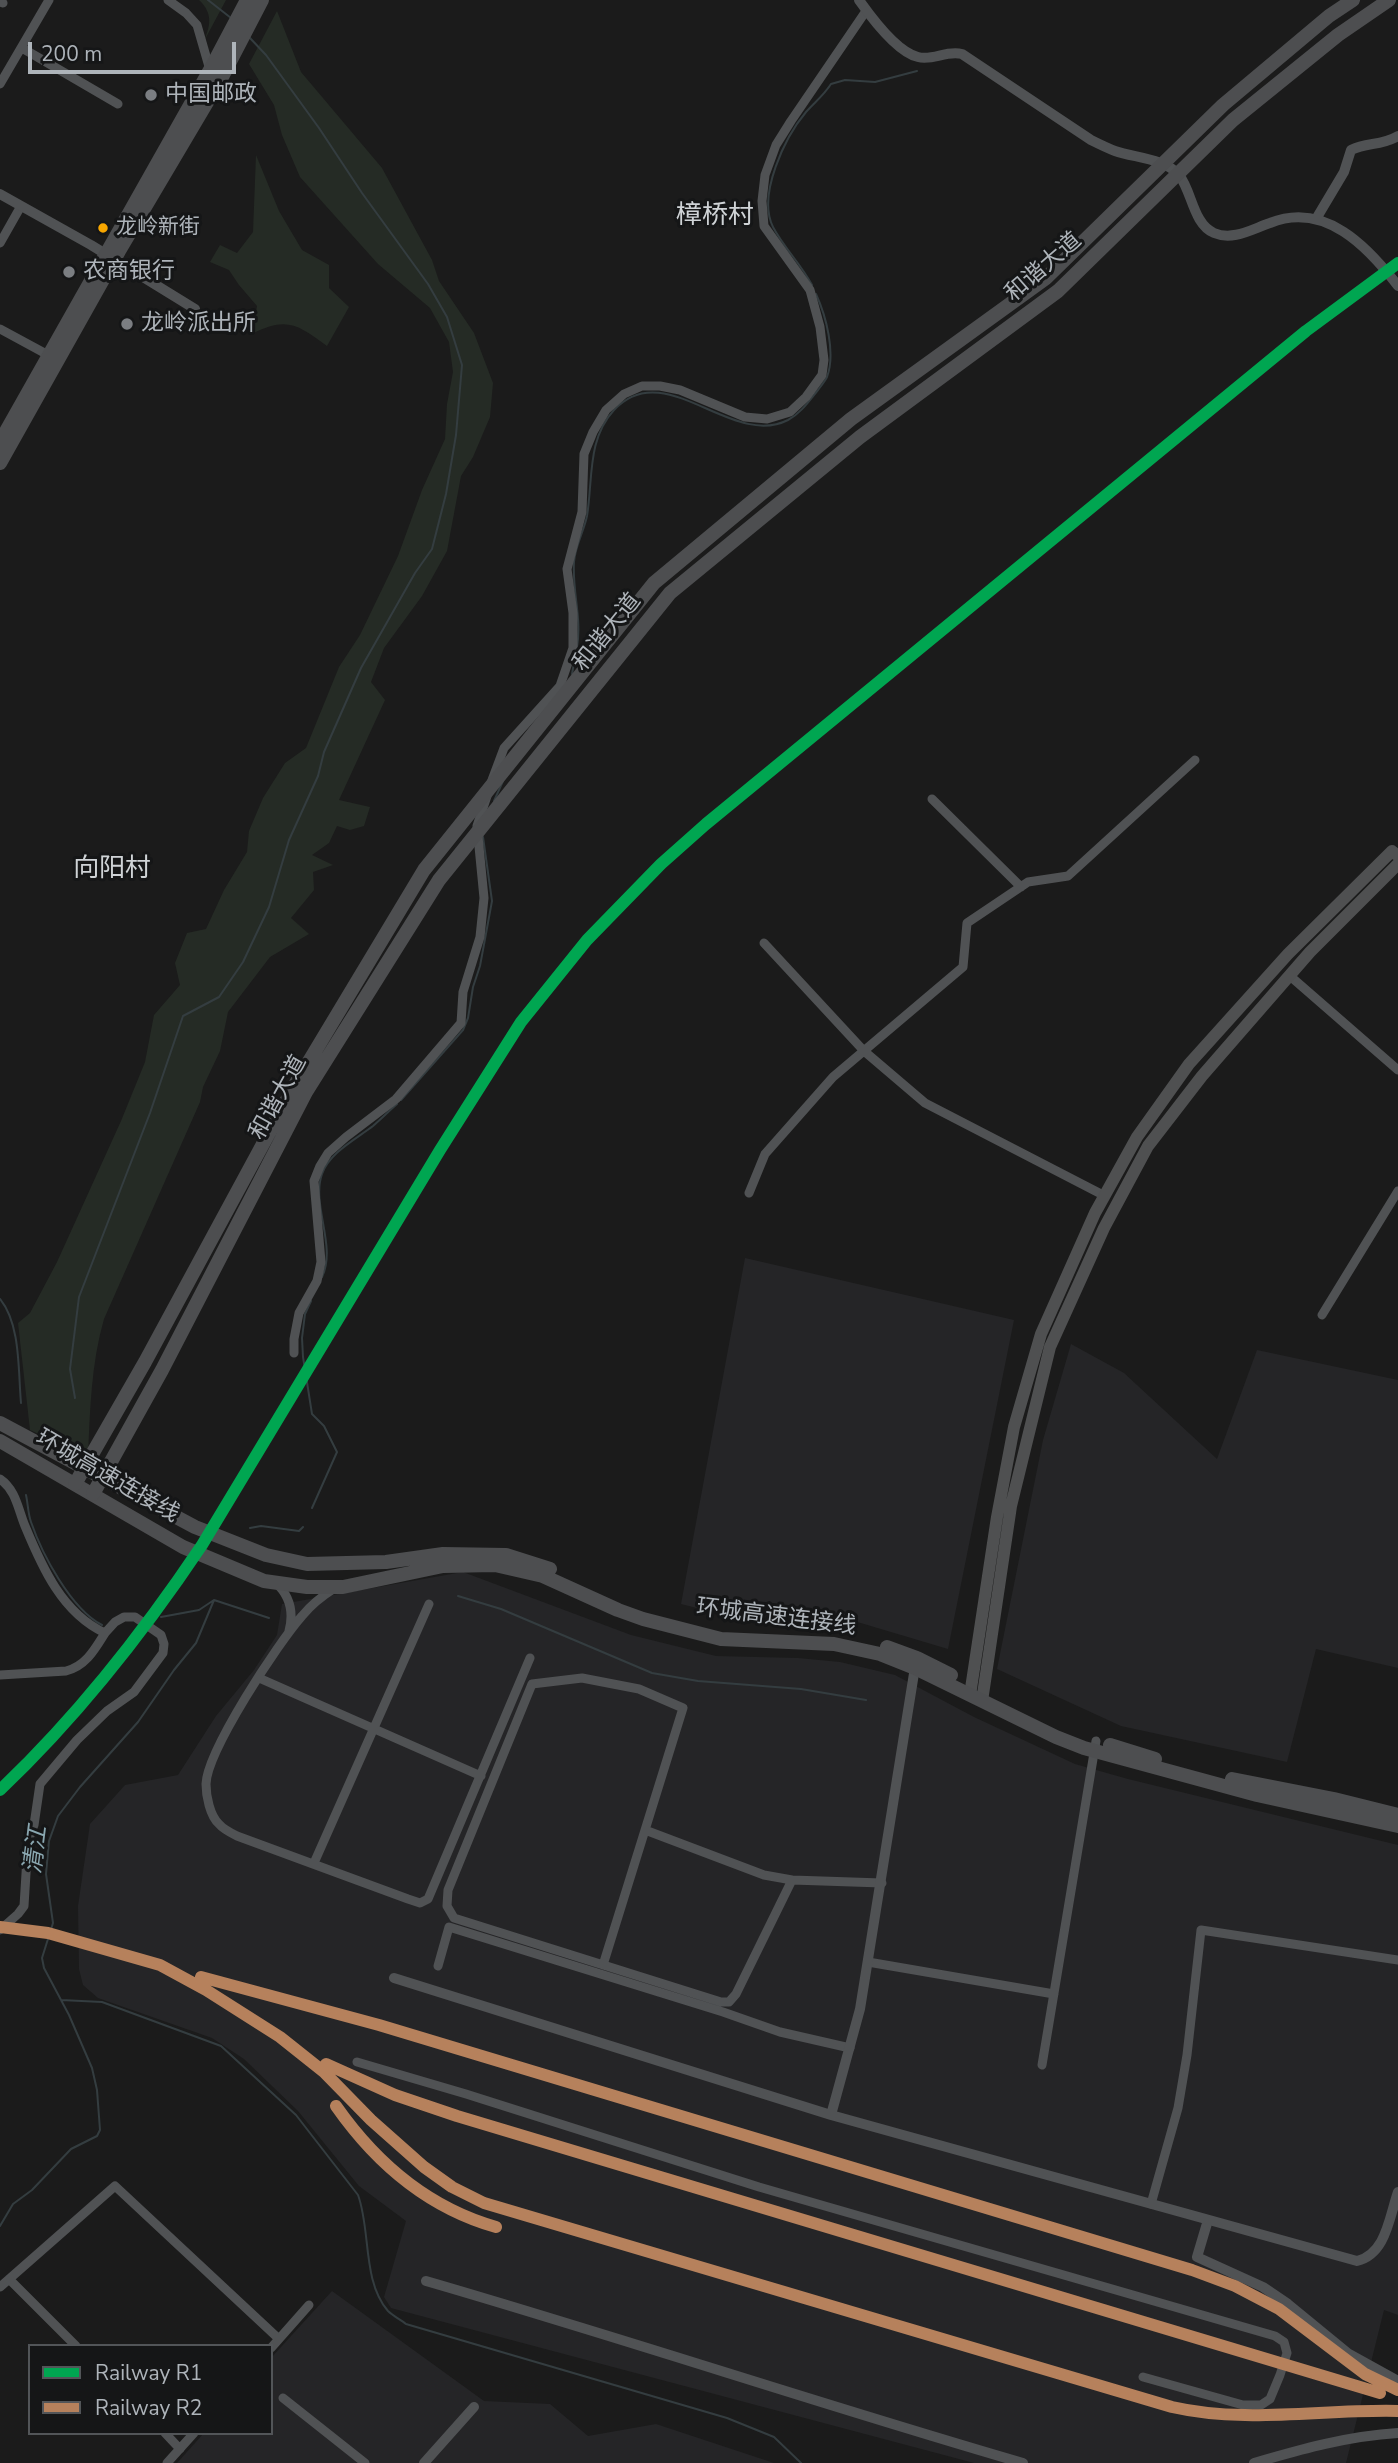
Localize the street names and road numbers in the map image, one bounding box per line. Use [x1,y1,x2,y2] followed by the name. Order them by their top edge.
[1000,227,1088,309] street label: 和谐大道
[568,589,648,677] street label: 和谐大道
[245,1051,313,1145] street label: 和谐大道
[30,1425,184,1529] street label: 环城高速连接线
[694,1594,858,1642] street label: 环城高速连接线

